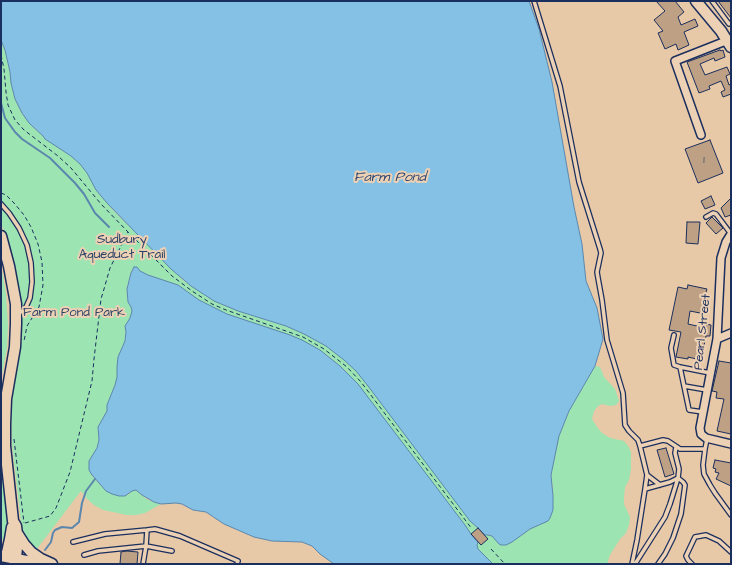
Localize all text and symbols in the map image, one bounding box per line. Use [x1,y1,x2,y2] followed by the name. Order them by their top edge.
[703,154,705,168] house number: 1
[354,170,426,186] water label: Farm Pond
[79,232,165,263] park label: Sudbury Aqueduct Trail
[691,293,715,371] street label: Pearl Street
[23,305,125,321] park label: Farm Pond Park

